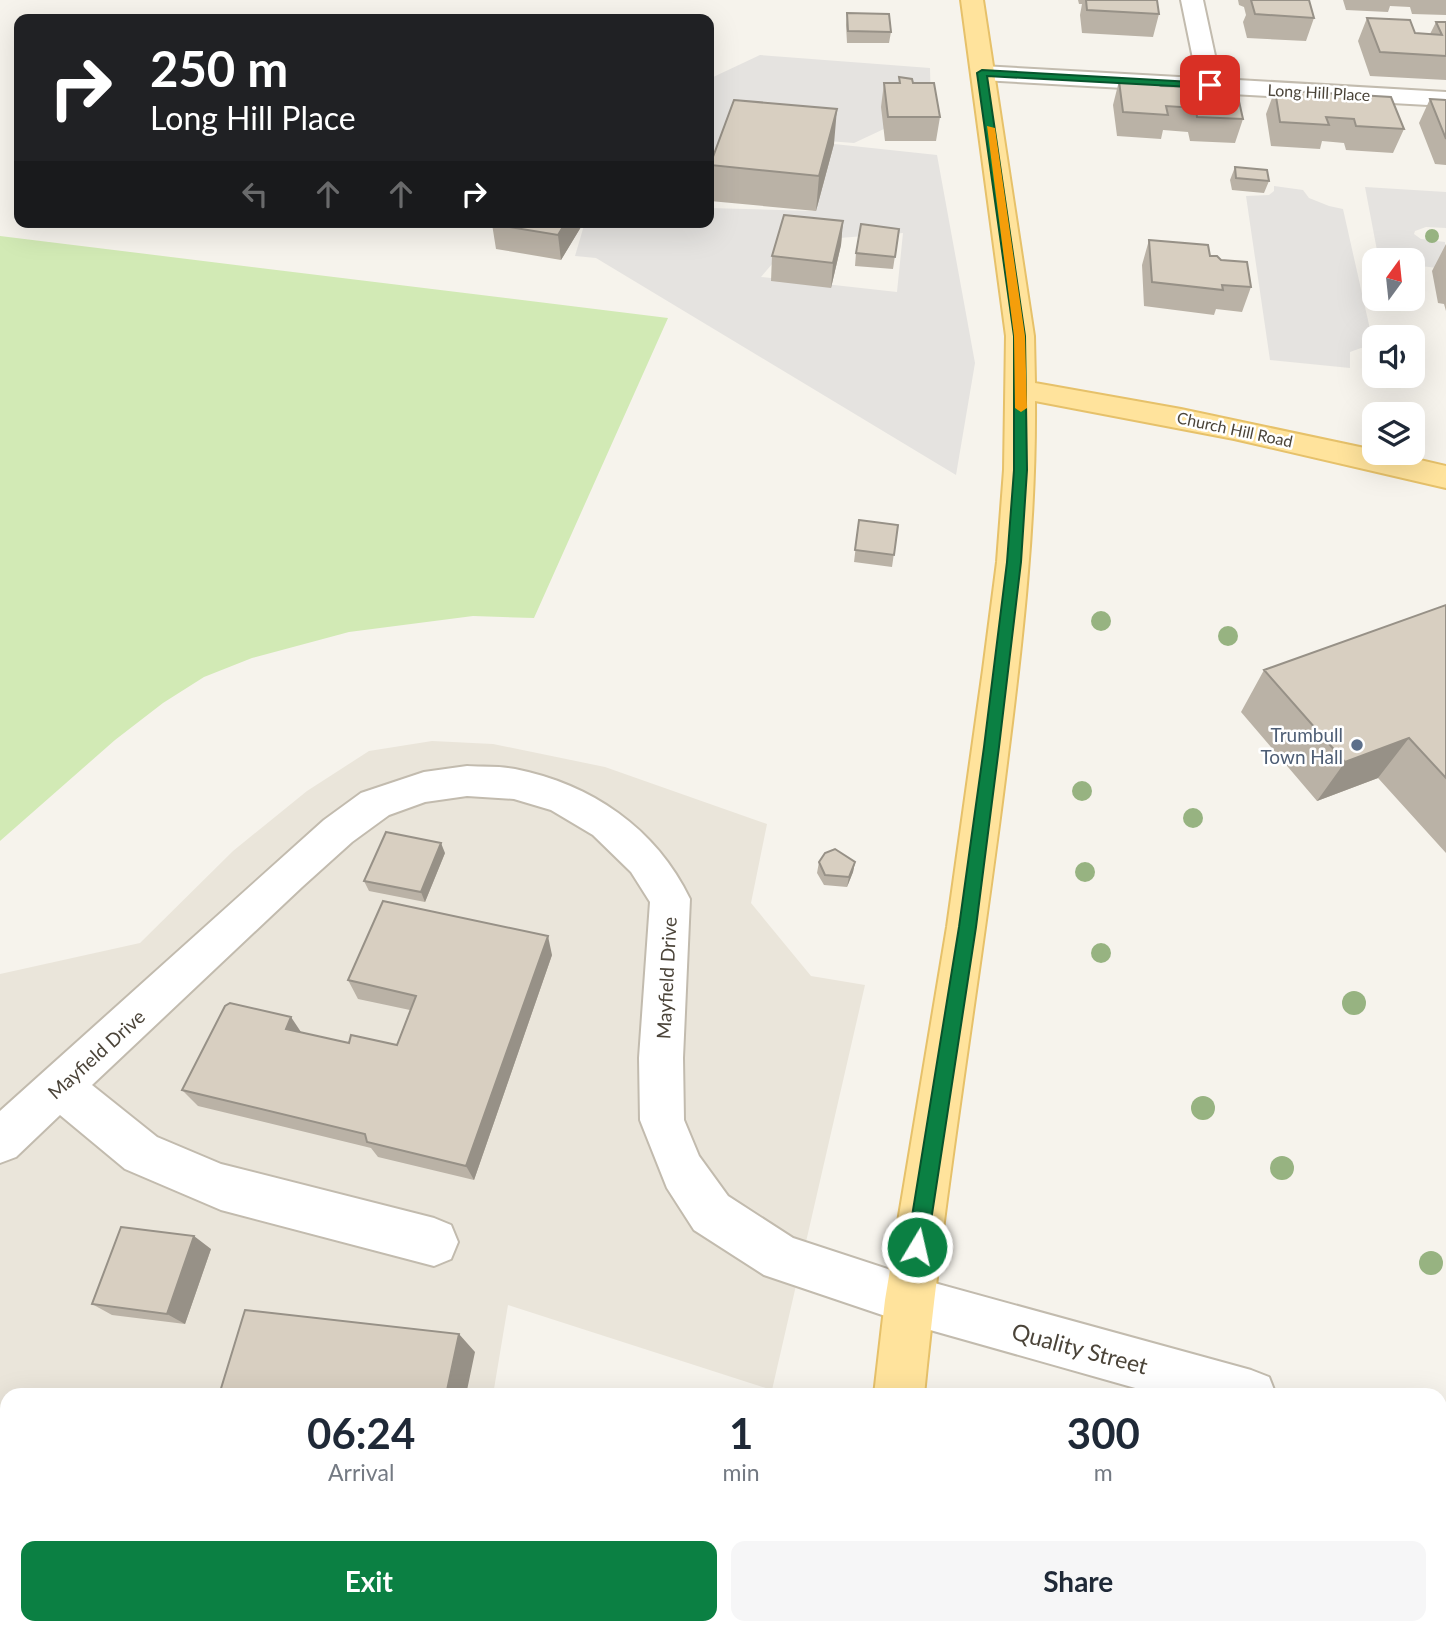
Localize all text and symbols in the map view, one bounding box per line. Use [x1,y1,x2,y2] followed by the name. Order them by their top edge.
[150,39,288,97] text: 250 m
[35,42,126,133] icon: right
[1180,55,1240,115] pin
[1191,66,1229,104] icon: arrive
[1267,80,1371,104] street label: Long Hill Place
[150,98,356,137] text: Long Hill Place
[236,175,274,213] icon: left
[309,175,347,213] icon: ahead
[382,175,420,213] icon: ahead
[455,175,493,213] icon: right
[1362,248,1424,312] north arrow
[1362,248,1425,465] map controls
[1362,325,1425,388] button: sound
[1362,402,1425,465] button: layers
[1175,407,1295,451] street label: Church Hill Road
[1260,723,1343,768] place label: Trumbull Town Hall
[1349,737,1365,753] marker: Trumbull Town Hall
[651,916,681,1040] street label: Mayfield Drive
[43,1004,149,1104] street label: Mayfield Drive
[880,1210,954,1284] position arrow
[1009,1316,1152,1380] street label: Quality Street
[307,1408,415,1458] text: 06:24
[729,1408,753,1458] text: 1
[1067,1408,1140,1458] text: 300
[328,1458,394,1486] text: Arrival
[722,1458,760,1486] text: min
[1094,1458,1113,1486] text: m
[21,1541,717,1621] button: Exit
[731,1541,1426,1621] button: Share

